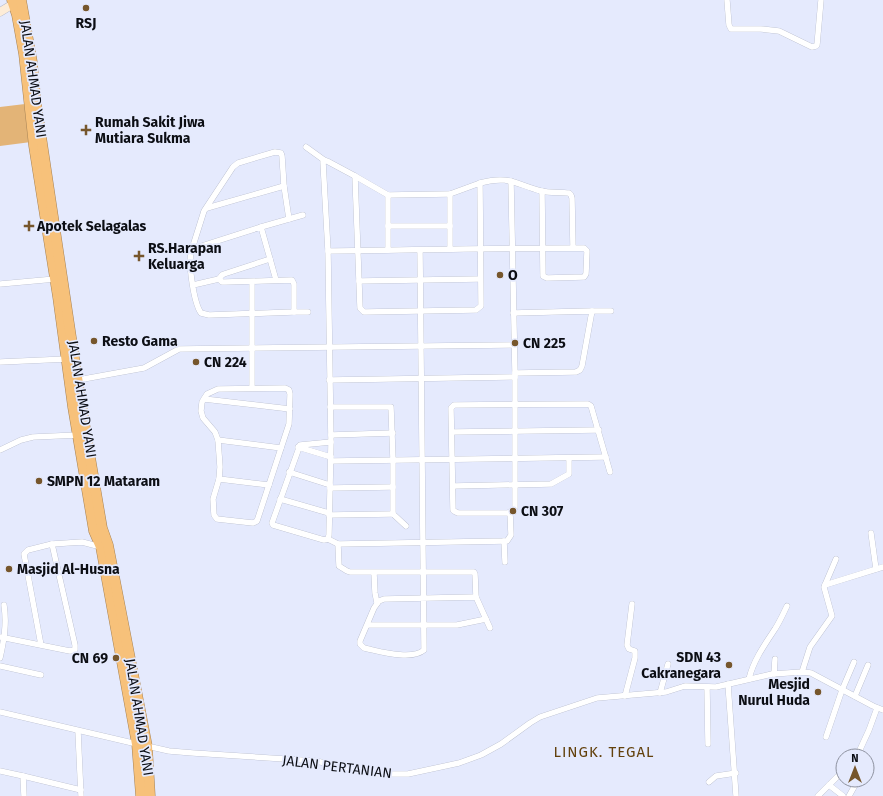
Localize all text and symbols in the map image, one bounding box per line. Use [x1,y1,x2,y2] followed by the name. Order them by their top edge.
[81,3,91,13] marker: RSJ
[76,15,96,32] place label: RSJ
[16,19,50,139] street label: JALAN AHMAD YANI
[95,114,205,147] place label: Rumah Sakit Jiwa Mutiara Sukma
[80,124,92,136] marker: Rumah Sakit Jiwa Mutiara Sukma
[36,218,147,235] place label: Apotek Selagalas
[24,221,34,231] marker: Apotek Selagalas
[148,240,222,273] place label: RS.Harapan Keluarga
[133,250,145,262] marker: RS.Harapan Keluarga
[508,267,518,284] place label: O
[495,270,505,280] marker: O
[102,333,178,350] place label: Resto Gama
[523,335,566,352] place label: CN 225
[89,336,99,346] marker: Resto Gama
[510,338,520,348] marker: CN 225
[64,339,100,459] street label: JALAN AHMAD YANI
[204,354,247,371] place label: CN 224
[191,357,201,367] marker: CN 224
[47,473,160,490] place label: SMPN 12 Mataram
[34,476,44,486] marker: SMPN 12 Mataram
[521,503,564,520] place label: CN 307
[508,506,518,516] marker: CN 307
[17,561,120,578] place label: Masjid Al-Husna
[4,564,14,574] marker: Masjid Al-Husna
[641,649,721,682] place label: SDN 43 Cakranegara
[72,650,108,667] place label: CN 69
[111,653,121,663] marker: CN 69
[121,657,157,777] street label: JALAN AHMAD YANI
[724,660,734,670] marker: SDN 43 Cakranegara
[738,676,810,709] place label: Mesjid Nurul Huda
[813,687,823,697] marker: Mesjid Nurul Huda
[553,743,655,761] district label: LINGK. TEGAL
[835,748,875,788] north arrow
[281,752,393,782] street label: JALAN PERTANIAN
[851,752,859,765] text: N

